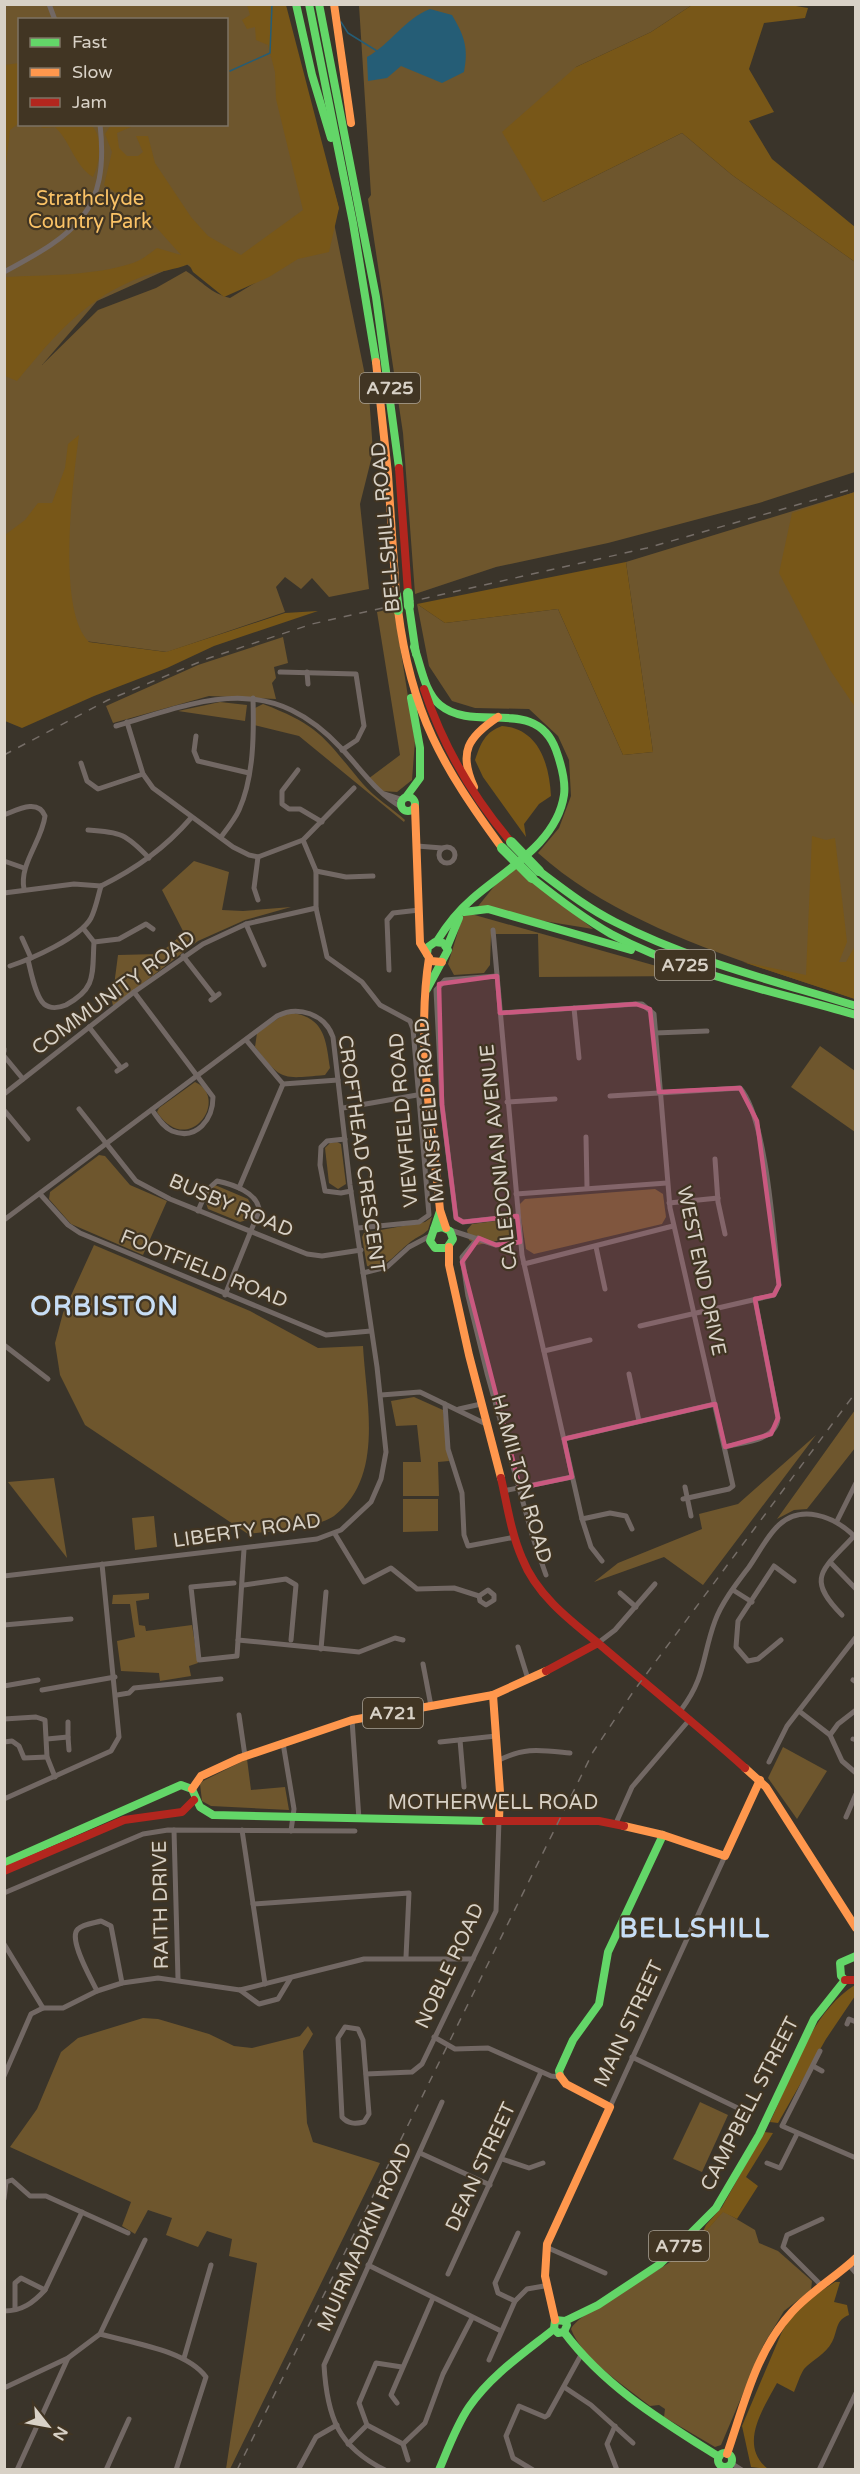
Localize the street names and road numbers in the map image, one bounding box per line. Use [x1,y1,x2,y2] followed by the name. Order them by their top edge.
[360,373,420,403] road number: A725
[367,441,405,613] street label: BELLSHILL ROAD
[27,926,201,1060] street label: COMMUNITY ROAD
[655,950,715,980] road number: A725
[410,1017,450,1203] street label: MANSFIELD ROAD
[384,1032,424,1208] street label: VIEWFIELD ROAD
[332,1034,390,1274] street label: CROFTHEAD CRESCENT
[475,1043,523,1271] street label: CALEDONIAN AVENUE
[165,1169,297,1243] street label: BUSBY ROAD
[671,1184,731,1358] street label: WEST END DRIVE
[117,1224,291,1314] street label: FOOTFIELD ROAD
[485,1392,557,1566] street label: HAMILTON ROAD
[171,1509,323,1553] street label: LIBERTY ROAD
[363,1698,423,1728] road number: A721
[388,1791,598,1815] street label: MOTHERWELL ROAD
[148,1840,174,1970] street label: RAITH DRIVE
[410,1899,490,2033] street label: NOBLE ROAD
[589,1957,669,2091] street label: MAIN STREET
[696,2013,804,2195] street label: CAMPBELL STREET
[441,2099,521,2235] street label: DEAN STREET
[313,2139,417,2335] street label: MUIRMADKIN ROAD
[649,2231,709,2261] road number: A775

